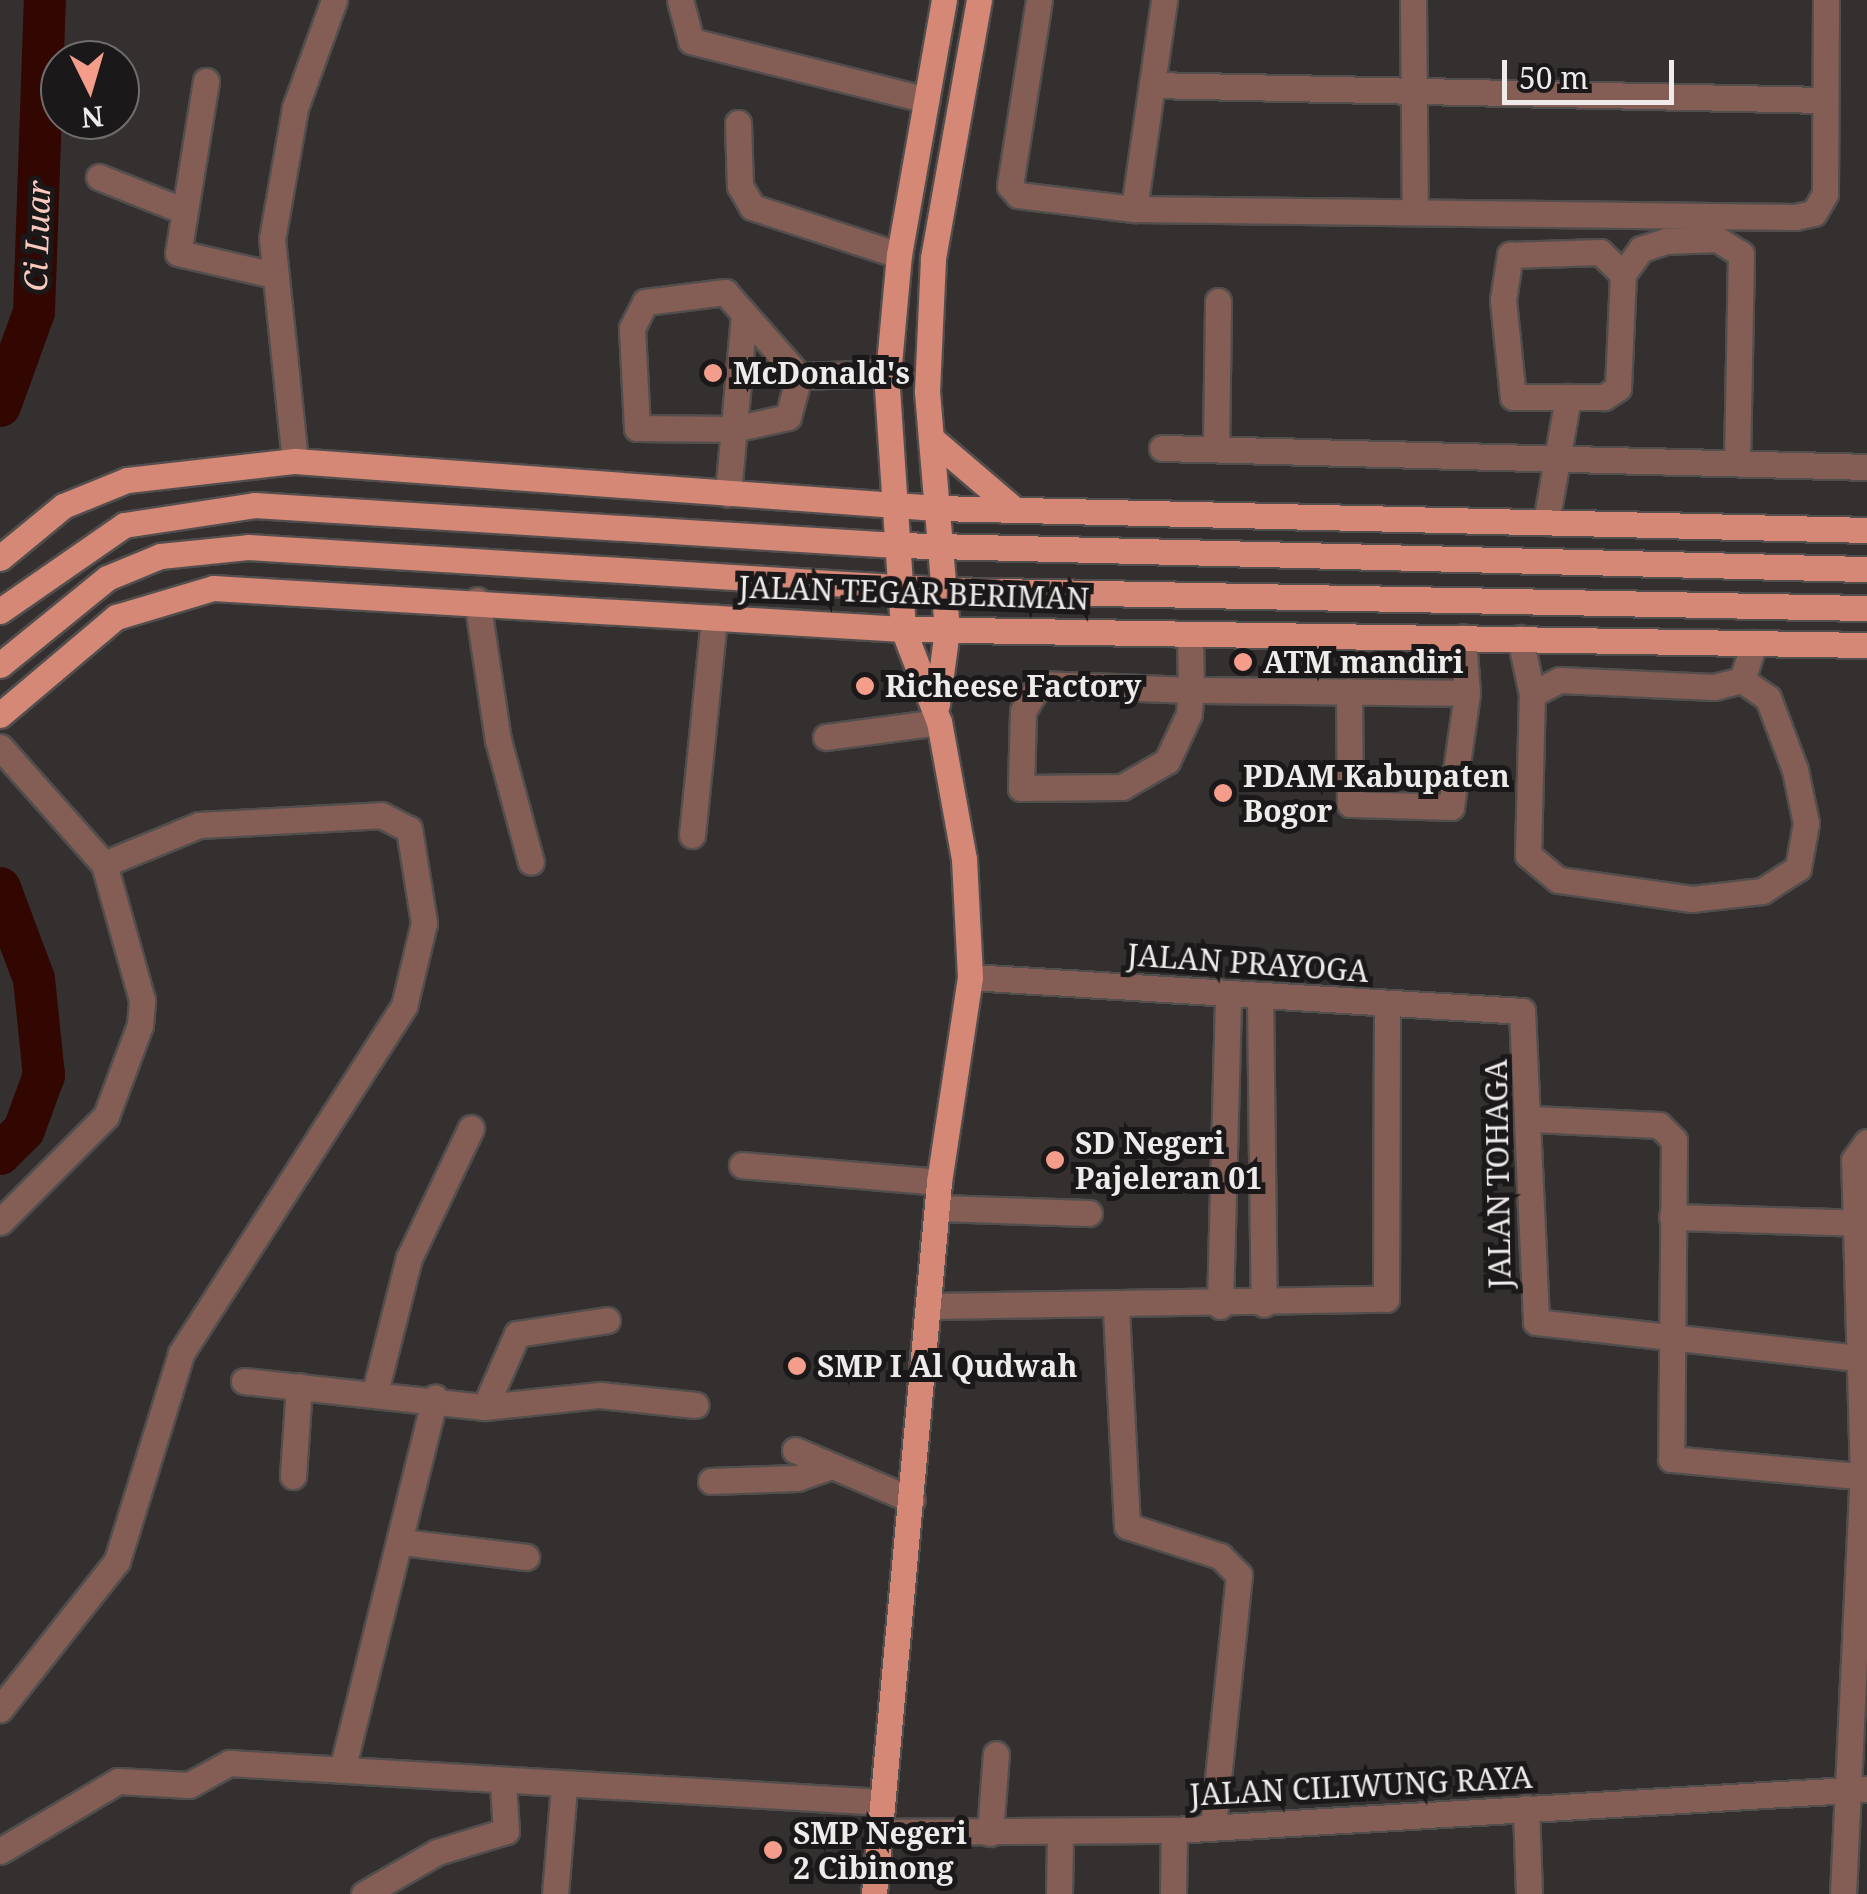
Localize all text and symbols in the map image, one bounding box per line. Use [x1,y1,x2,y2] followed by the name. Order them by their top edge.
[40,40,140,140] north arrow
[1507,40,1680,102] scale bar
[1519,57,1589,98] text: 50 m
[80,98,105,138] text: N
[16,180,58,292] water label: Ci Luar
[733,355,910,391] place label: McDonald's
[702,362,724,384] marker: McDonald's
[738,569,1090,617] street label: JALAN TEGAR BERIMAN
[1263,644,1464,680] place label: ATM mandiri
[1232,651,1254,673] marker: ATM mandiri
[885,668,1141,704] place label: Richeese Factory
[854,675,876,697] marker: Richeese Factory
[1243,758,1510,828] place label: PDAM Kabupaten Bogor
[1212,782,1234,804] marker: PDAM Kabupaten Bogor
[1126,937,1370,989] street label: JALAN PRAYOGA
[1478,1059,1518,1289] street label: JALAN TOHAGA
[1075,1125,1262,1196] place label: SD Negeri Pajeleran 01
[1044,1149,1066,1171] marker: SD Negeri Pajeleran 01
[817,1348,1077,1384] place label: SMP I Al Qudwah
[786,1355,808,1377] marker: SMP I Al Qudwah
[1189,1759,1533,1813] street label: JALAN CILIWUNG RAYA
[793,1815,967,1886] place label: SMP Negeri 2 Cibinong
[762,1839,784,1861] marker: SMP Negeri 2 Cibinong

